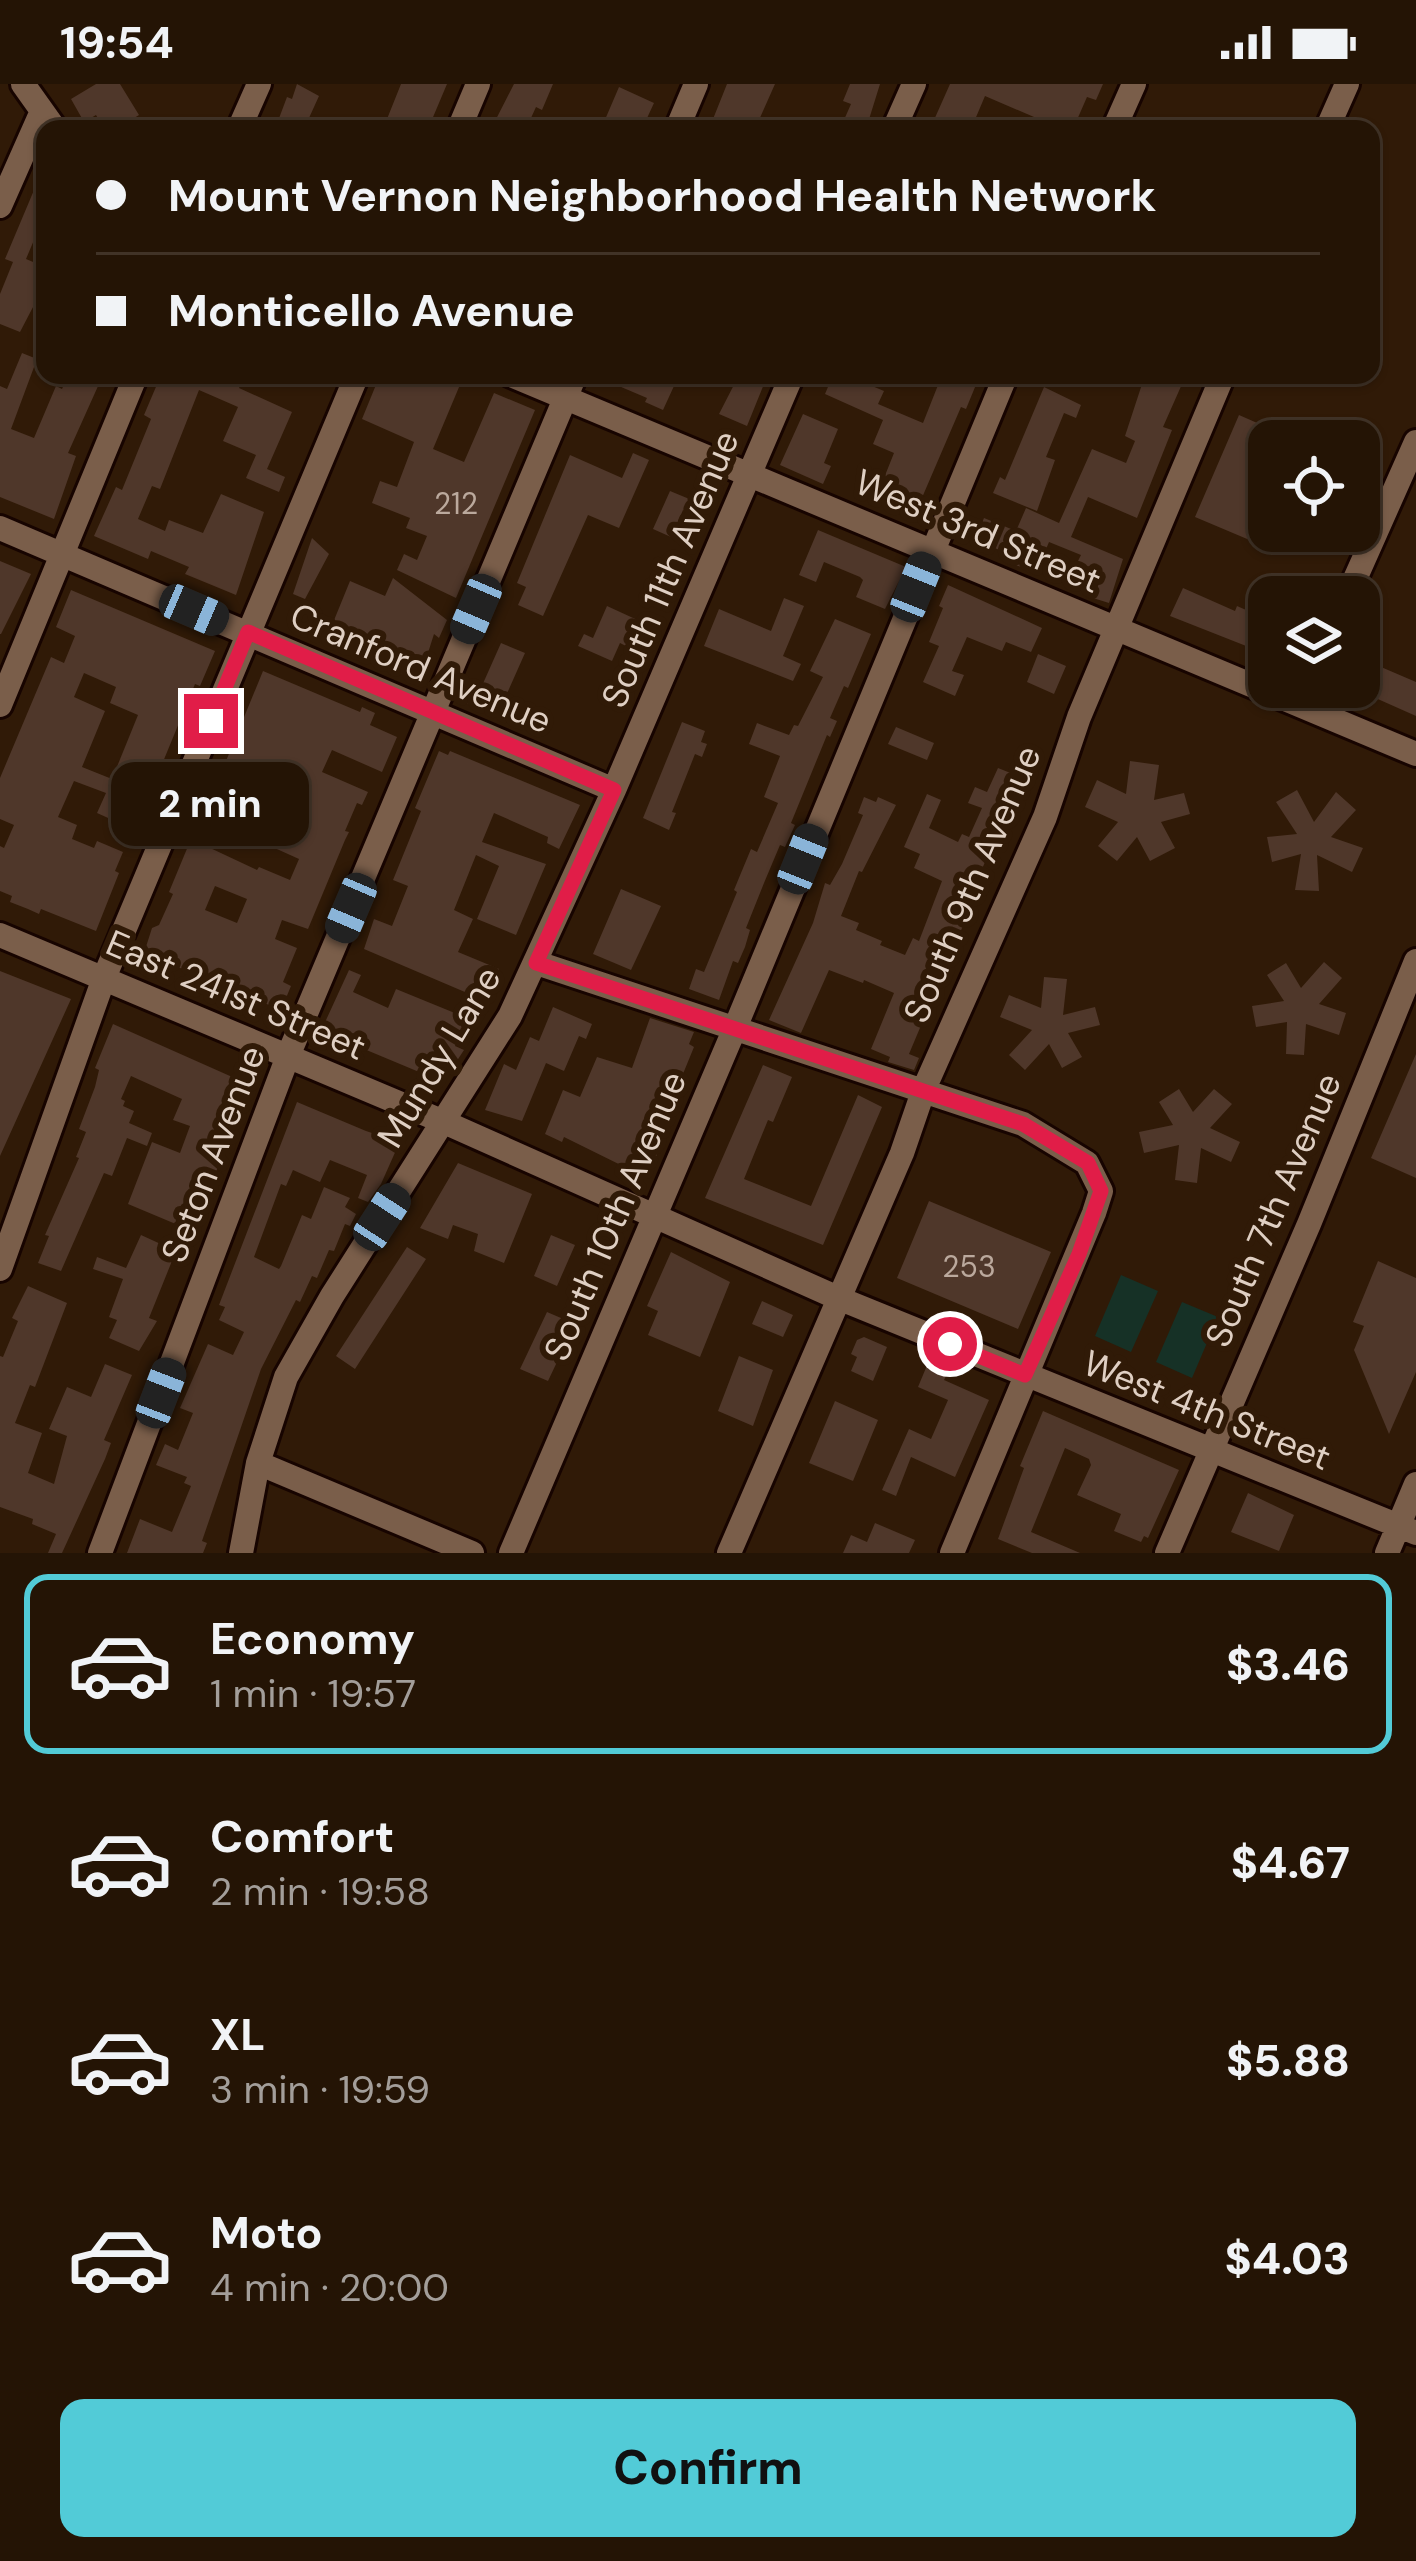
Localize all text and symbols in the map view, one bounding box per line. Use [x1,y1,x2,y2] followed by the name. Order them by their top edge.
[60,13,174,72] text: 19:54
[168,166,1156,225] text: Mount Vernon Neighborhood Health Network
[168,281,575,340] text: Monticello Avenue
[1248,420,1380,708] map controls
[1248,420,1380,552] button: locate
[590,423,750,715] street label: South 11th Avenue
[848,458,1108,604] street label: West 3rd Street
[434,484,478,523] house number: 212
[886,547,946,627] car
[445,569,507,649] car
[1248,576,1380,708] button: layers
[154,579,234,641] car
[283,592,559,744] street label: Cranford Avenue
[184,694,238,748] route end
[892,738,1052,1030] street label: South 9th Avenue
[112,763,310,847] callout: 2 min
[158,778,262,829] text: 2 min
[773,819,833,899] car
[320,868,382,948] car
[99,919,373,1071] street label: East 241st Street
[366,958,512,1156] street label: Mundy Lane
[150,1039,276,1269] street label: Seton Avenue
[533,1064,697,1368] street label: South 10th Avenue
[1194,1066,1352,1354] street label: South 7th Avenue
[347,1177,417,1257] car
[942,1247,996,1286] house number: 253
[923,1317,977,1371] route start
[1076,1339,1338,1481] street label: West 4th Street
[131,1353,191,1433] car
[210,1609,415,1668] text: Economy
[66,1610,174,1718] icon: car
[1226,1635,1350,1694] text: $3.46
[210,1668,416,1719] text: 1 min · 19:57
[210,1807,394,1866] text: Comfort
[66,1808,174,1916] icon: car
[1231,1833,1350,1892] text: $4.67
[210,1866,430,1917] text: 2 min · 19:58
[210,2005,265,2064] text: XL
[66,2006,174,2114] icon: car
[1226,2031,1350,2090] text: $5.88
[210,2064,430,2115] text: 3 min · 19:59
[210,2203,323,2262] text: Moto
[66,2204,174,2312] icon: car
[1224,2229,1350,2288] text: $4.03
[210,2262,449,2313] text: 4 min · 20:00
[60,2399,1356,2537] button: Confirm

